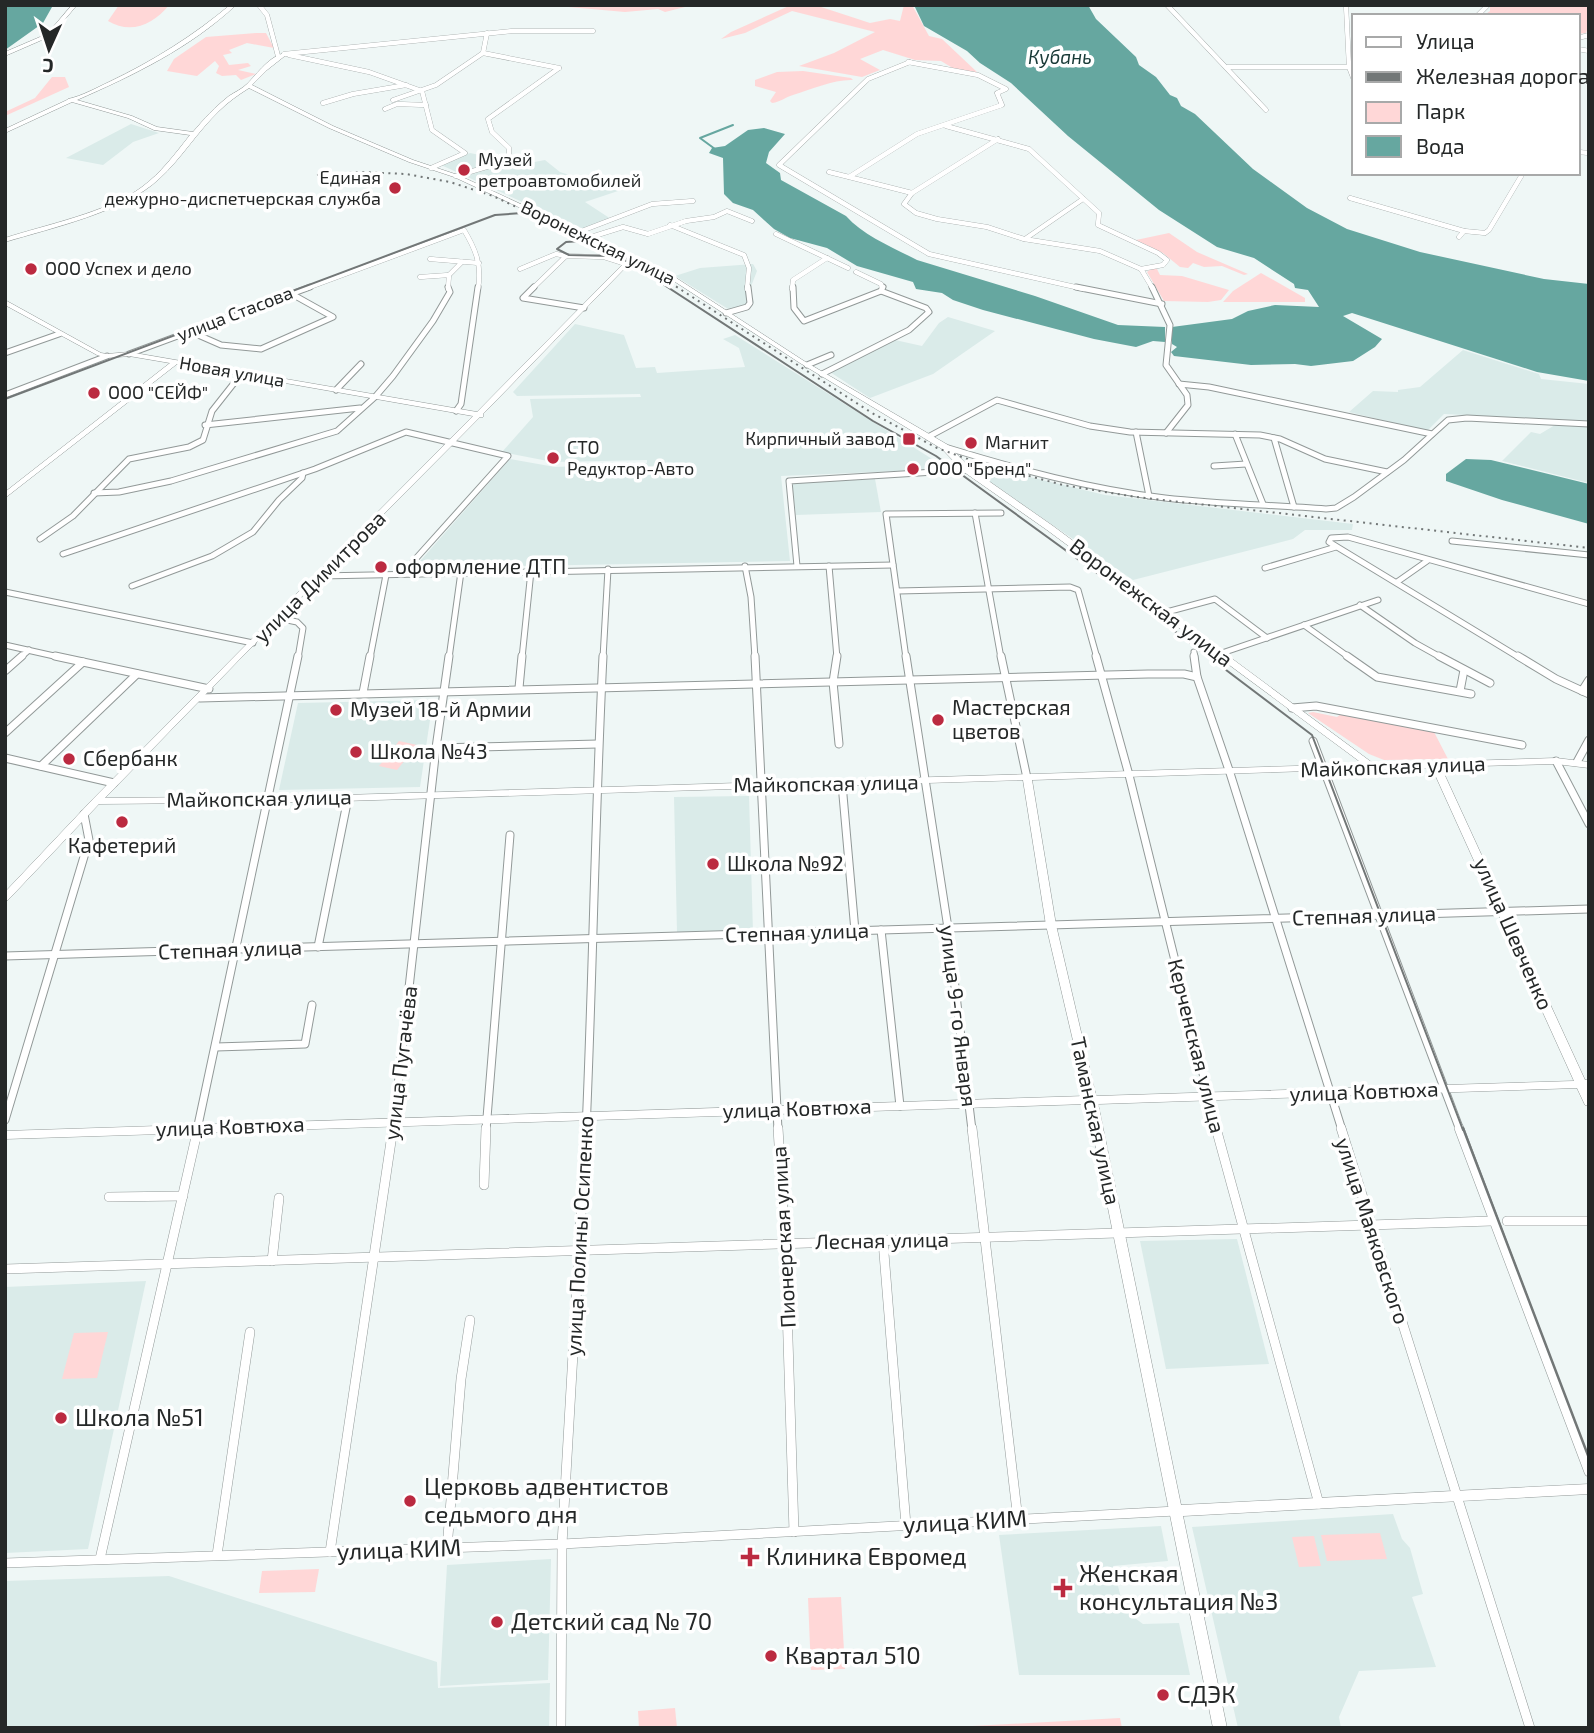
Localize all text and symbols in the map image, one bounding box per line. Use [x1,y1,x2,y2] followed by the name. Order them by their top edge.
[14,14,84,84] north arrow
[1352,14,1580,175] legend
[1416,28,1475,53] text: Улица
[1028,45,1092,68] water label: Кубань
[42,55,54,78] text: С
[1416,63,1589,88] text: Железная дорога
[1416,98,1465,123] text: Парк
[1416,133,1465,158] text: Вода
[478,148,641,191] place label: Музей ретроавтомобилей
[456,162,472,178] marker: Музей ретроавтомобилей
[104,166,381,209] place label: Единая дежурно-диспетчерская служба
[387,180,403,196] marker: Единая дежурно-диспетчерская служба
[518,195,679,289] street label: Воронежская улица
[45,257,192,279] place label: ООО Успех и дело
[23,261,39,277] marker: ООО Успех и дело
[174,281,296,345] street label: улица Стасова
[178,351,286,391] street label: Новая улица
[108,381,208,403] place label: ООО "СЕЙФ"
[86,385,102,401] marker: ООО "СЕЙФ"
[745,427,895,449] place label: Кирпичный завод
[901,431,917,447] marker: Кирпичный завод
[985,431,1049,453] place label: Магнит
[963,435,979,451] marker: Магнит
[567,436,694,479] place label: СТО Редуктор-Авто
[545,450,561,466] marker: СТО Редуктор-Авто
[927,457,1031,479] place label: ООО "Бренд"
[905,461,921,477] marker: ООО "Бренд"
[248,505,391,648] street label: улица Димитрова
[1065,533,1238,672] street label: Воронежская улица
[395,553,566,578] place label: оформление ДТП
[373,559,389,575] marker: оформление ДТП
[952,694,1071,743] place label: Мастерская цветов
[350,696,532,722] place label: Музей 18-й Армии
[328,702,344,718] marker: Музей 18-й Армии
[930,712,946,728] marker: Мастерская цветов
[370,738,488,763] place label: Школа №43
[348,744,364,760] marker: Школа №43
[83,745,178,770] place label: Сбербанк
[1300,750,1486,782] street label: Майкопская улица
[61,751,77,767] marker: Сбербанк
[733,768,919,798] street label: Майкопская улица
[166,783,352,813] street label: Майкопская улица
[114,814,130,830] marker: Кафетерий
[68,832,176,857] place label: Кафетерий
[727,850,844,875] place label: Школа №92
[1469,854,1559,1014] street label: улица Шевченко
[705,856,721,872] marker: Школа №92
[1292,899,1436,931] street label: Степная улица
[725,916,869,948] street label: Степная улица
[935,924,983,1108] street label: улица 9-го Января
[158,933,302,965] street label: Степная улица
[1163,956,1231,1136] street label: Керченская улица
[378,984,422,1142] street label: улица Пугачёва
[1065,1034,1126,1207] street label: Таманская улица
[1289,1075,1439,1107] street label: улица Ковтюха
[722,1092,872,1124] street label: улица Ковтюха
[155,1110,305,1142] street label: улица Ковтюха
[560,1115,598,1357] street label: улица Полины Осипенко
[1331,1134,1415,1327] street label: улица Маяковского
[765,1145,801,1329] street label: Пионерская улица
[815,1226,949,1254] street label: Лесная улица
[75,1402,204,1431] place label: Школа №51
[53,1410,69,1426] marker: Школа №51
[424,1471,669,1528] place label: Церковь адвентистов седьмого дня
[402,1493,418,1509] marker: Церковь адвентистов седьмого дня
[902,1503,1028,1539] street label: улица КИМ
[336,1532,462,1566] street label: улица КИМ
[766,1541,967,1570] place label: Клиника Евромед
[740,1547,760,1567] marker: Клиника Евромед
[1079,1558,1278,1616] place label: Женская консультация №3
[1053,1578,1073,1598] marker: Женская консультация №3
[511,1606,712,1635] place label: Детский сад № 70
[489,1614,505,1630] marker: Детский сад № 70
[785,1640,921,1669] place label: Квартал 510
[763,1648,779,1664] marker: Квартал 510
[1177,1679,1236,1708] place label: СДЭК
[1155,1687,1171,1703] marker: СДЭК

